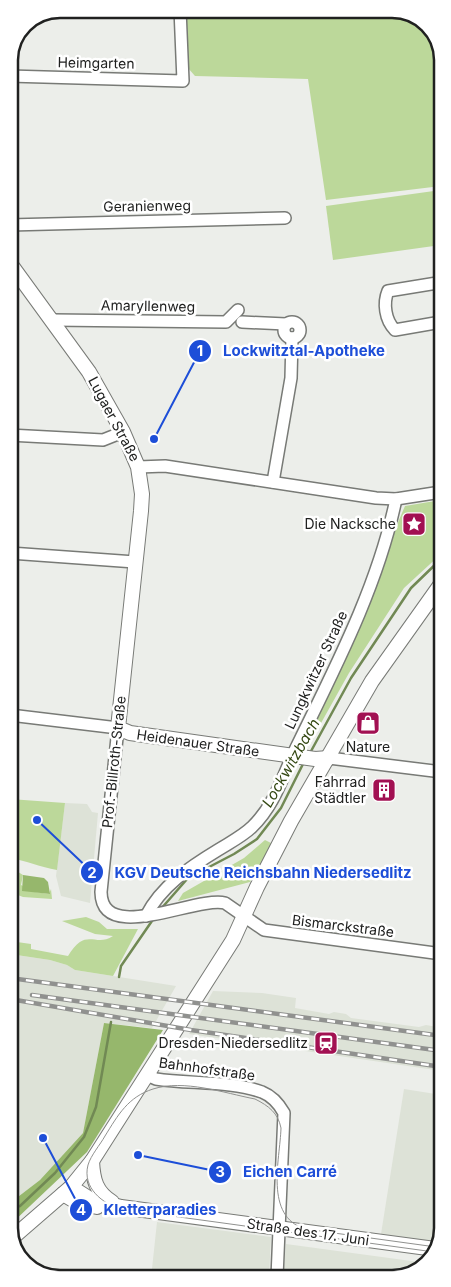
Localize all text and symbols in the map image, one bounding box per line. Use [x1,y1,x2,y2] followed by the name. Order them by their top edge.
[57,53,135,72] street label: Heimgarten
[103,196,191,215] street label: Geranienweg
[101,296,195,315] street label: Amaryllenweg
[188,336,395,366] callout: Lockwitztal-Apotheke
[197,341,203,360] text: 1
[223,341,385,360] text: Lockwitztal-Apotheke
[85,373,144,464] street label: Lugaer Straße
[401,511,427,537] place icon: Die Nacksche
[304,515,396,532] place label: Die Nacksche
[281,608,350,732] street label: Lungkwitzer Straße
[98,695,129,829] street label: Prof.-Billroth-Straße
[355,710,381,736] shop icon: Nature
[258,715,324,810] water label: Lockwitzbach
[136,725,261,760] street label: Heidenauer Straße
[346,738,390,755] place label: Nature
[314,773,366,806] place label: Fahrrad Städtler
[371,777,397,803] building icon: Fahrrad Städtler
[80,857,422,887] callout: KGV Deutsche Reichsbahn Niedersedlitz
[87,863,97,882] text: 2
[114,863,412,882] text: KGV Deutsche Reichsbahn Niedersedlitz
[291,911,395,940] street label: Bismarckstraße
[313,1030,339,1056] station icon: Dresden-Niedersedlitz
[159,1034,308,1051] place label: Dresden-Niedersedlitz
[158,1053,256,1084] street label: Bahnhofstraße
[208,1157,347,1187] callout: Eichen Carré
[215,1162,225,1181] text: 3
[243,1162,337,1181] text: Eichen Carré
[69,1195,227,1225] callout: Kletterparadies
[76,1200,86,1219] text: 4
[103,1200,217,1219] text: Kletterparadies
[246,1215,370,1248] street label: Straße des 17. Juni

